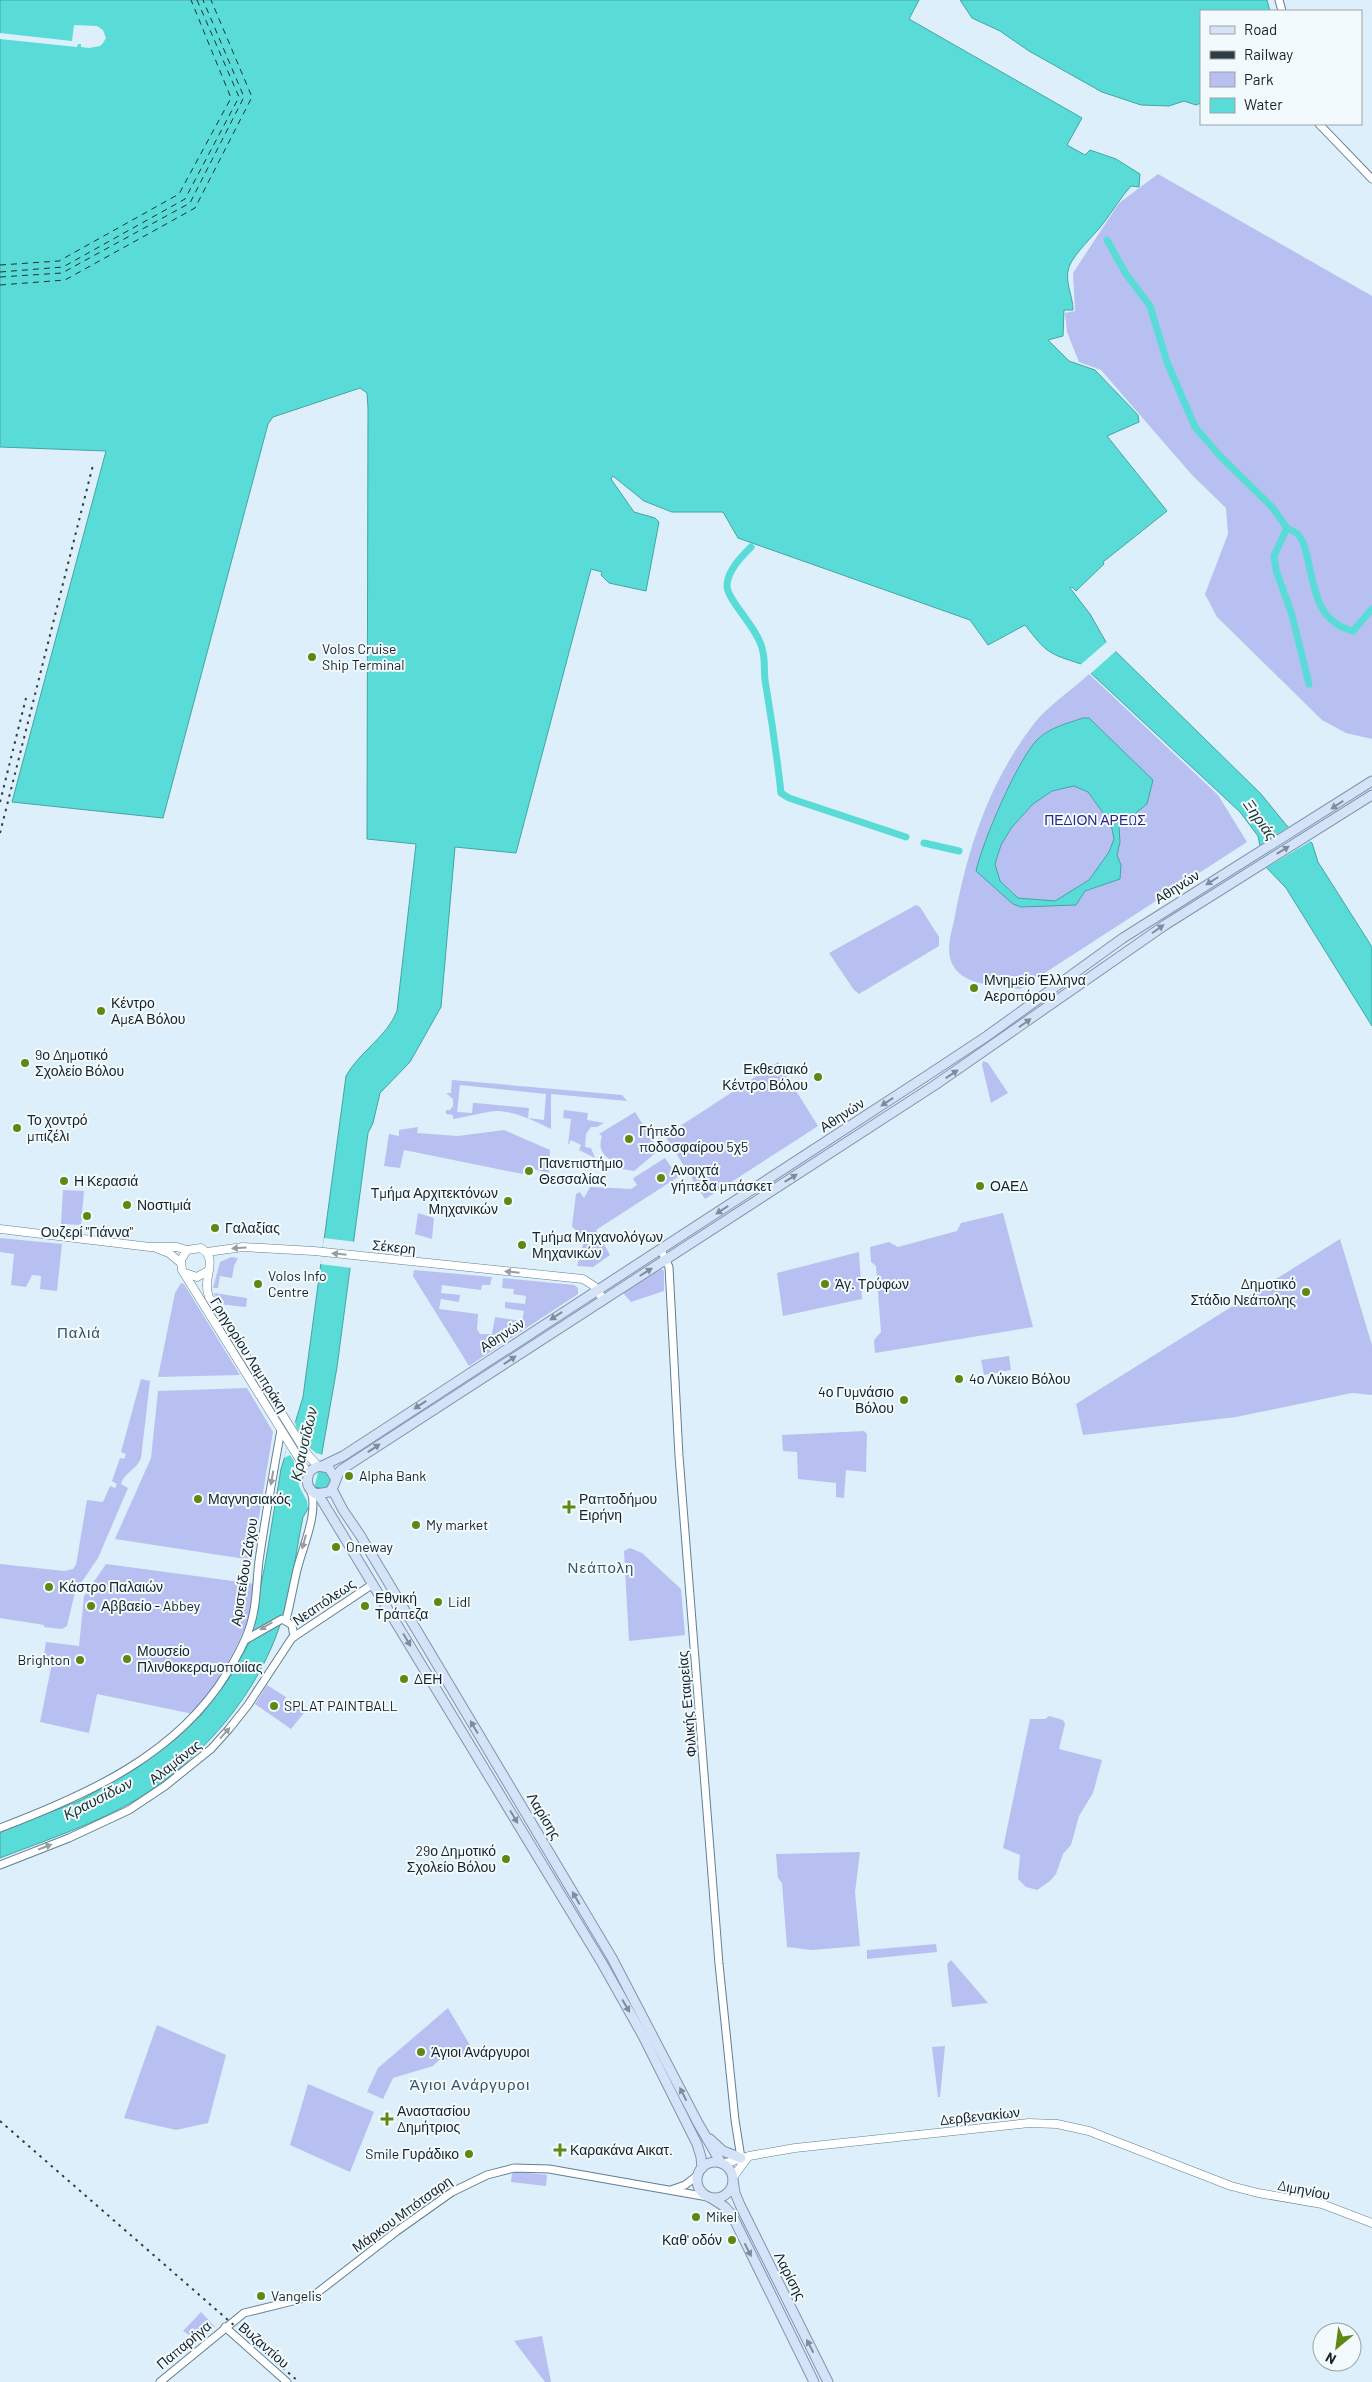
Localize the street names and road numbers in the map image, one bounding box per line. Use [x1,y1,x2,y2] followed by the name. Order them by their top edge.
[1151,866,1202,907] street label: Αθηνών
[816,1094,867,1135] street label: Αθηνών
[371,1236,417,1257] street label: Σέκερη
[207,1294,292,1415] street label: Γρηγορίου Λαμπράκη
[476,1314,527,1355] street label: Αθηνών
[227,1517,260,1627] street label: Αριστείδου Ζάχου
[289,1574,358,1629] street label: Νεαπόλεως
[673,1650,700,1758] street label: Φιλικής Εταιρείας
[145,1736,204,1787] street label: Αλαμάνας
[524,1789,565,1842] street label: Λαρίσης
[939,2103,1021,2128] street label: Δερβενακίων
[349,2172,455,2255] street label: Μάρκου Μπότσαρη
[1276,2176,1332,2203] street label: Διμηνίου
[771,2249,810,2303] street label: Λαρίσης
[153,2317,214,2372] street label: Παπαρήγα
[236,2318,293,2371] street label: Βυζαντίου

